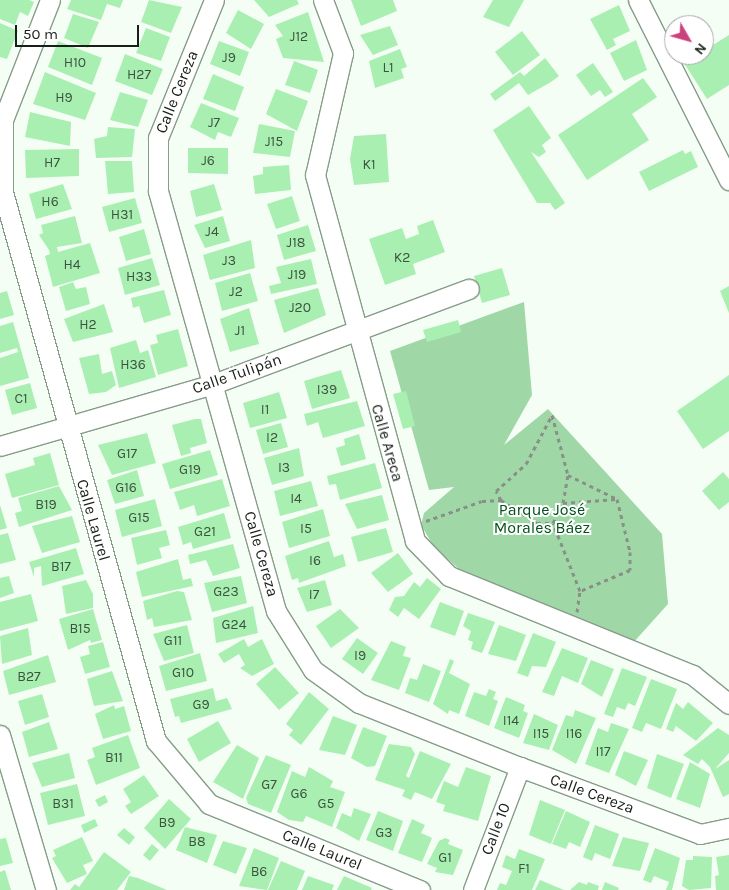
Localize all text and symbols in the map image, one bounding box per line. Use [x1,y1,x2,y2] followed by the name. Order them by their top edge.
[18,15,141,47] scale bar
[664,15,714,65] north arrow
[23,25,58,43] text: 50 m
[290,29,308,45] house number: J12
[691,40,710,58] text: N
[152,48,202,136] street label: Calle Cereza
[222,50,236,66] house number: J9
[64,55,86,71] house number: H10
[382,60,394,76] house number: L1
[127,67,151,83] house number: H27
[55,90,73,106] house number: H9
[208,115,220,131] house number: J7
[265,134,283,150] house number: J15
[201,153,215,169] house number: J6
[44,155,60,171] house number: H7
[362,157,376,173] house number: K1
[41,194,59,210] house number: H6
[111,207,133,223] house number: H31
[205,224,219,240] house number: J4
[287,235,305,251] house number: J18
[394,250,410,266] house number: K2
[222,253,236,269] house number: J3
[63,257,81,273] house number: H4
[288,267,306,283] house number: J19
[126,269,152,285] house number: H33
[229,284,243,300] house number: J2
[289,300,311,316] house number: J20
[79,317,97,333] house number: H2
[235,323,245,339] house number: J1
[190,350,284,398] street label: Calle Tulipán
[120,357,146,373] house number: H36
[317,382,337,398] house number: I39
[14,391,28,407] house number: C1
[261,402,269,418] house number: I1
[367,402,407,484] street label: Calle Areca
[266,430,278,446] house number: I2
[117,446,137,462] house number: G17
[278,460,290,476] house number: I3
[179,462,201,478] house number: G19
[72,477,114,563] street label: Calle Laurel
[115,480,137,496] house number: G16
[290,491,302,507] house number: I4
[35,497,57,513] house number: B19
[494,500,590,538] park label: Parque José Morales Báez
[240,509,282,599] street label: Calle Cereza
[128,510,150,526] house number: G15
[300,521,312,537] house number: I5
[194,524,216,540] house number: G21
[309,553,321,569] house number: I6
[51,559,71,575] house number: B17
[213,584,239,600] house number: G23
[309,587,319,603] house number: I7
[222,617,246,633] house number: G24
[69,621,91,637] house number: B15
[164,633,182,649] house number: G11
[354,648,366,664] house number: I9
[172,665,194,681] house number: G10
[17,669,41,685] house number: B27
[192,697,210,713] house number: G9
[503,713,519,729] house number: I14
[533,726,549,742] house number: I15
[566,726,582,742] house number: I16
[595,744,611,760] house number: I17
[105,750,123,766] house number: B11
[547,770,637,818] street label: Calle Cereza
[261,777,277,793] house number: G7
[290,786,308,802] house number: G6
[52,796,74,812] house number: B31
[318,796,334,812] house number: G5
[477,800,515,858] street label: Calle 10
[159,815,175,831] house number: B9
[279,825,365,875] street label: Calle Laurel
[375,825,393,841] house number: G3
[188,834,206,850] house number: B8
[438,850,452,866] house number: G1
[518,861,530,877] house number: F1
[251,864,267,880] house number: B6

